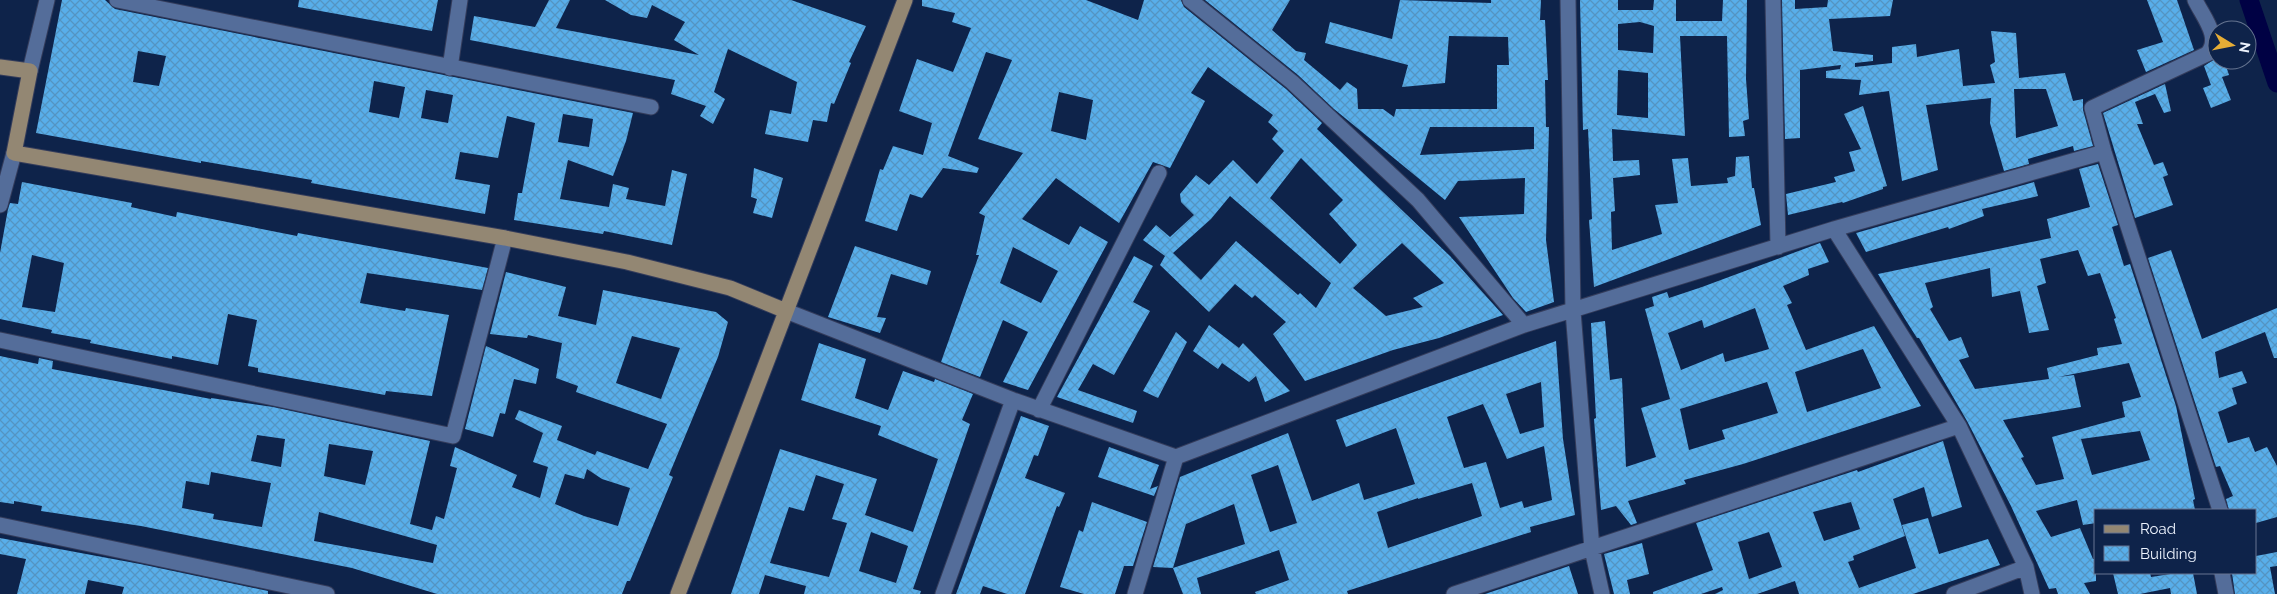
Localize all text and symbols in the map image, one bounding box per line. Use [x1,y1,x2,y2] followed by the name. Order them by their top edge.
[2207,20,2257,70] north arrow
[2236,41,2254,54] text: N
[2094,509,2257,574] legend
[2140,520,2176,538] text: Road
[2140,545,2197,563] text: Building

